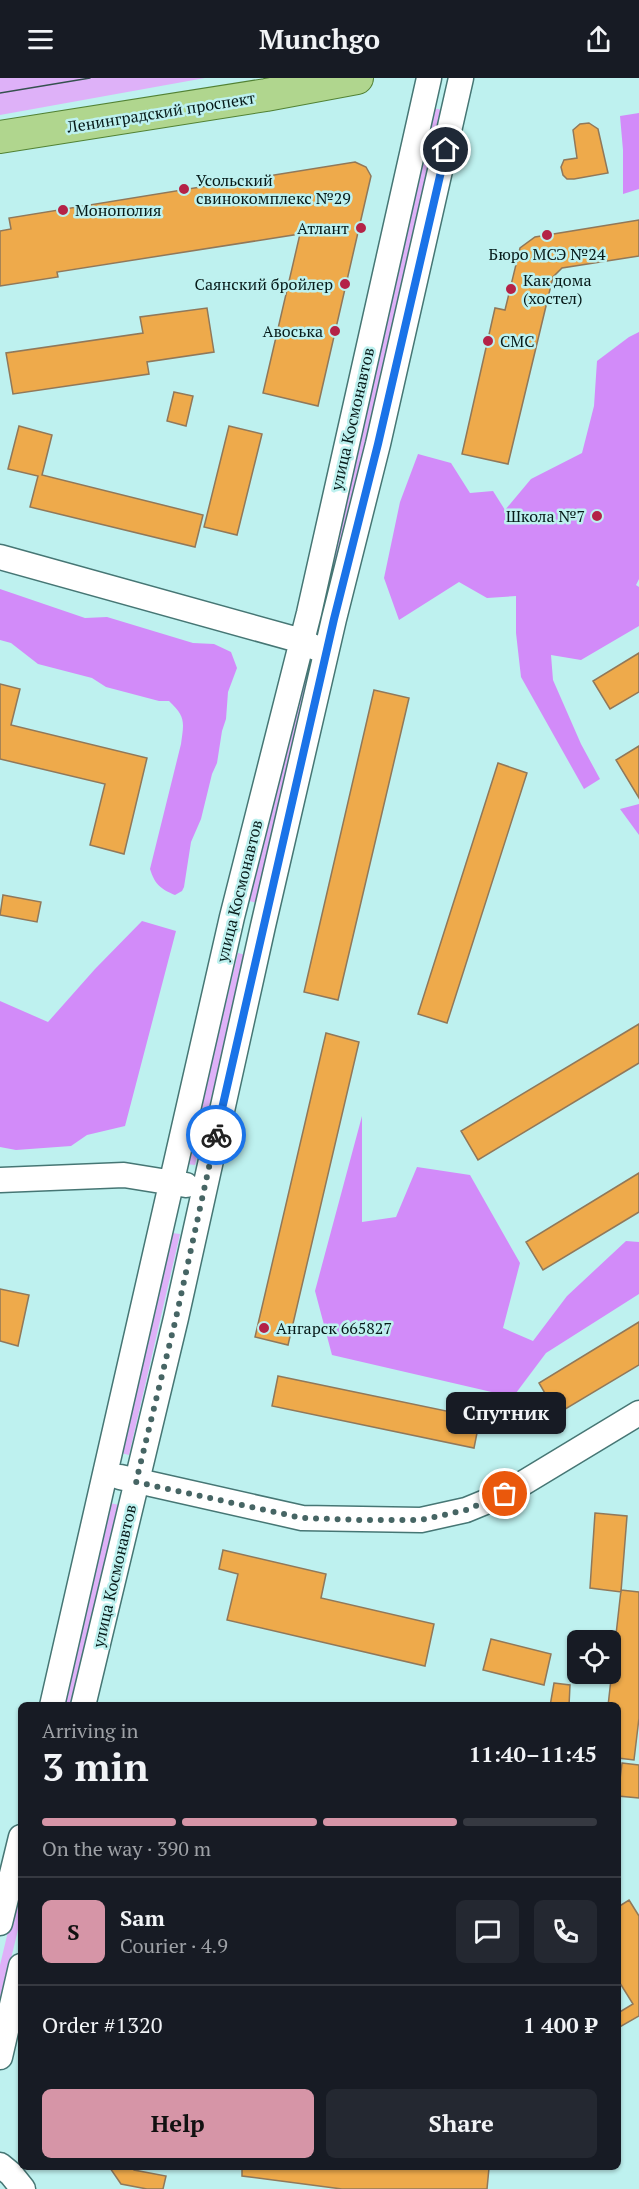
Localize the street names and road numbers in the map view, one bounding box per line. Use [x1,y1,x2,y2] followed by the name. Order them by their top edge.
[64,86,257,138] street label: Ленинградский проспект
[325,345,379,494] street label: улица Космонавтов
[210,817,267,966] street label: улица Космонавтов
[87,1502,141,1651] street label: улица Космонавтов

